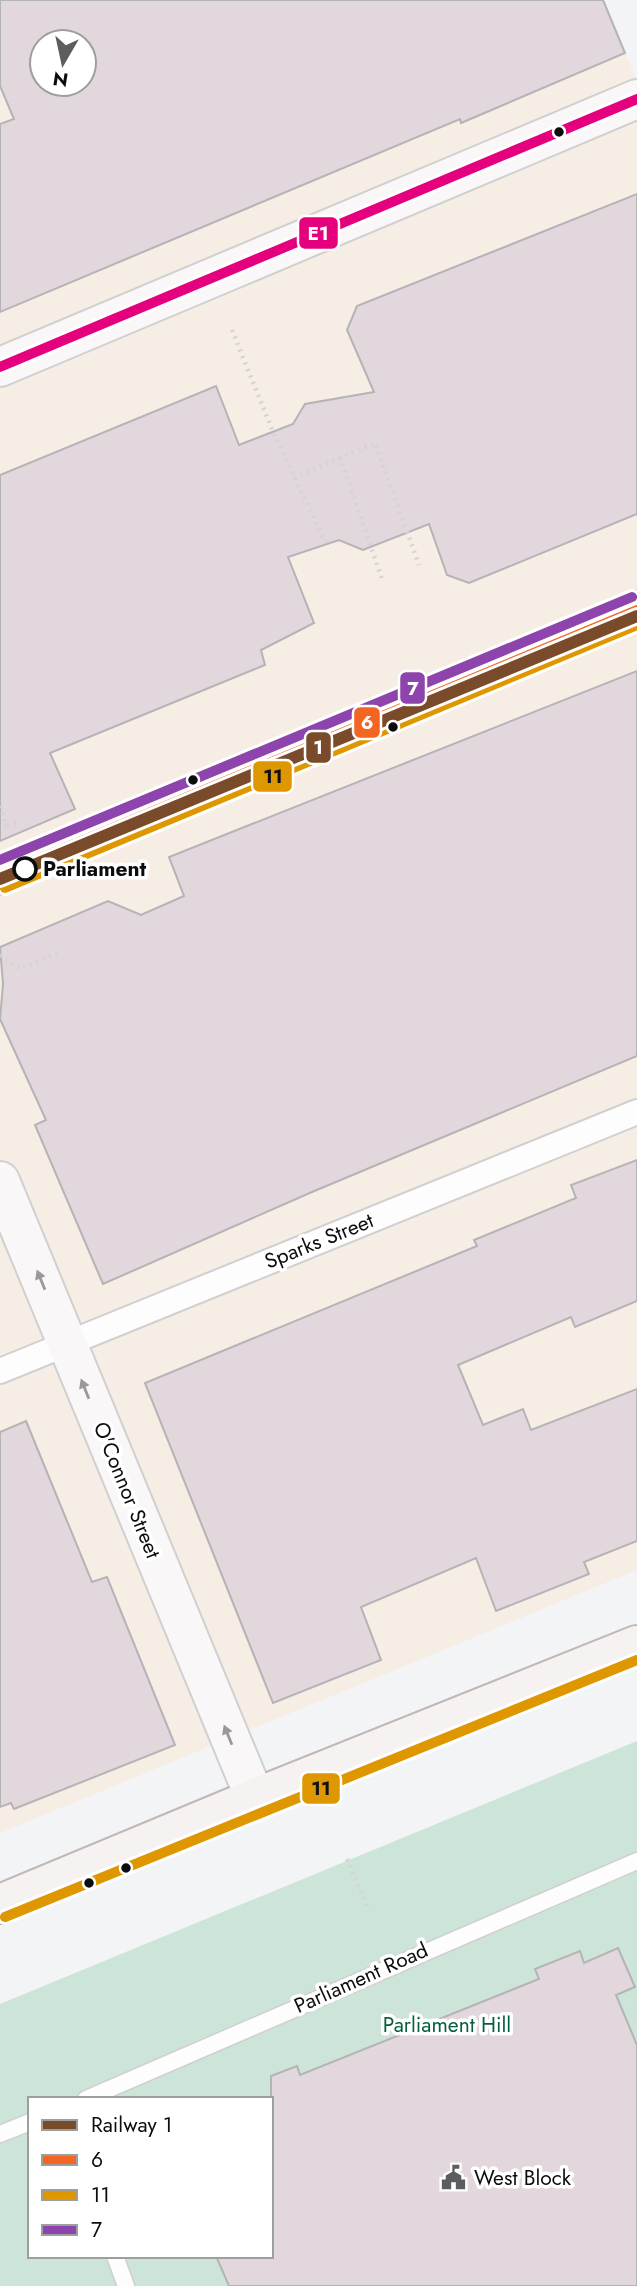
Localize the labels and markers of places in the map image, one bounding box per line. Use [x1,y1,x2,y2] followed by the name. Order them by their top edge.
[552,125,566,139] unlabelled marker
[386,720,400,734] unlabelled marker
[186,773,200,787] unlabelled marker
[43,854,147,884] place label: Parliament
[13,857,37,881] marker: Parliament
[119,1861,133,1875] unlabelled marker
[82,1876,96,1890] unlabelled marker
[474,2163,572,2193] place label: West Block
[440,2164,468,2192] public building icon: West Block

